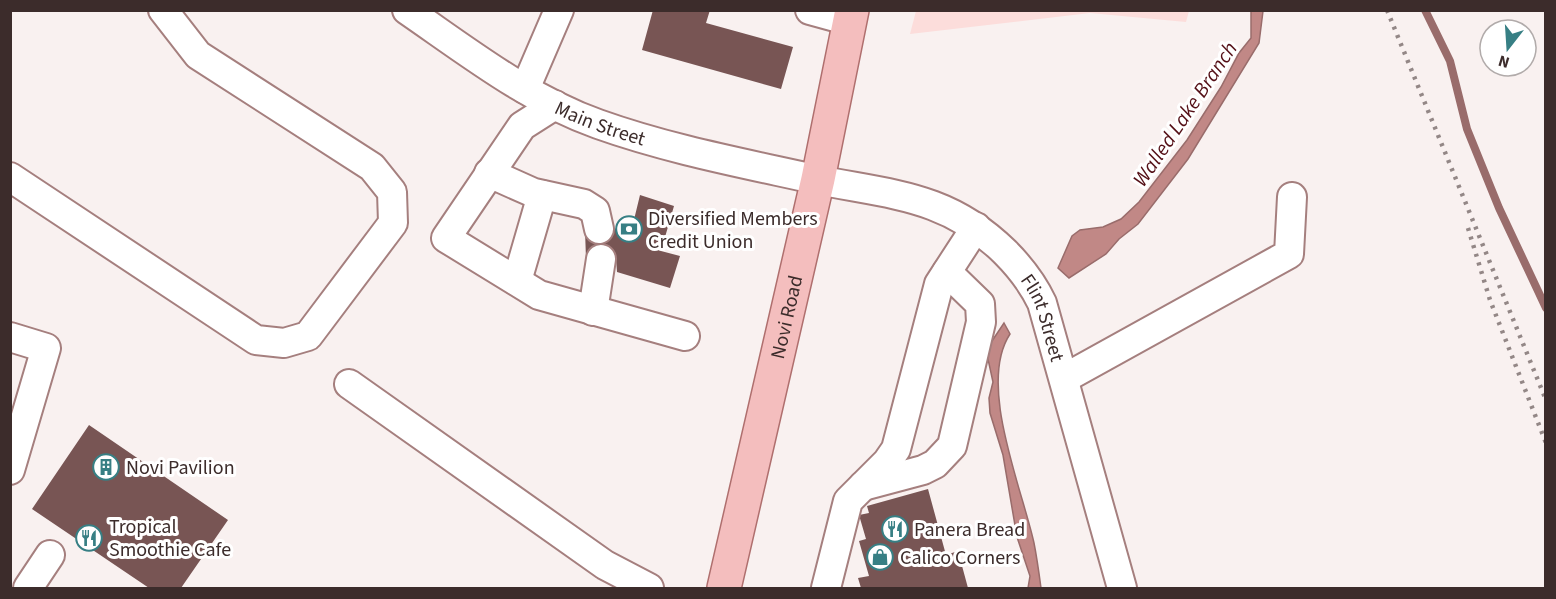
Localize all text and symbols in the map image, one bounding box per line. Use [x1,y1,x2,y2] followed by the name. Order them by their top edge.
[1478,18,1538,78] north arrow
[1125,36,1245,192] water label: Walled Lake Branch
[1496,49,1512,73] text: N
[550,94,649,154] street label: Main Street
[648,205,818,256] place label: Diversified Members Credit Union
[614,214,644,244] bank icon: Diversified Members Credit Union
[1013,268,1071,365] street label: Flint Street
[764,273,810,362] street label: Novi Road
[91,452,121,482] building icon: Novi Pavilion
[126,454,235,482] place label: Novi Pavilion
[109,513,231,564] place label: Tropical Smoothie Cafe
[880,514,910,544] restaurant icon: Panera Bread
[914,516,1025,544] place label: Panera Bread
[74,523,104,553] restaurant icon: Tropical Smoothie Cafe
[865,542,895,572] shop icon: Calico Corners
[900,544,1020,572] place label: Calico Corners

